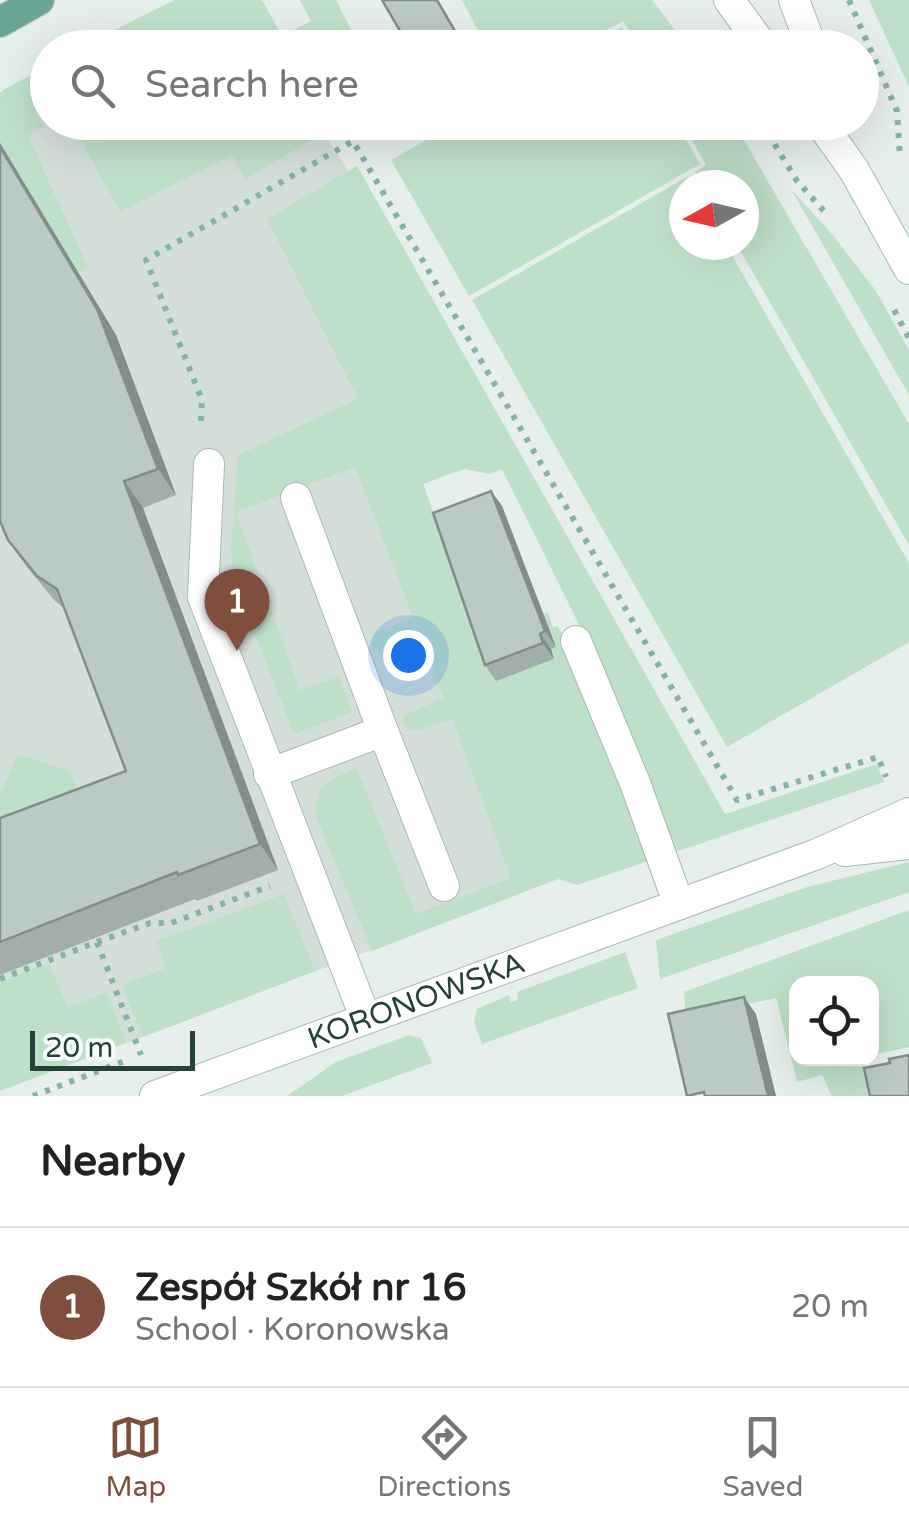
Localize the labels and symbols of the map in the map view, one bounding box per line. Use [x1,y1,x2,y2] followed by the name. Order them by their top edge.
[669,170,759,260] north arrow
[204,568,270,651] pin: 1
[383,630,434,681] your location
[303,944,530,1058] street label: KORONOWSKA
[30,1026,195,1070] scale bar

